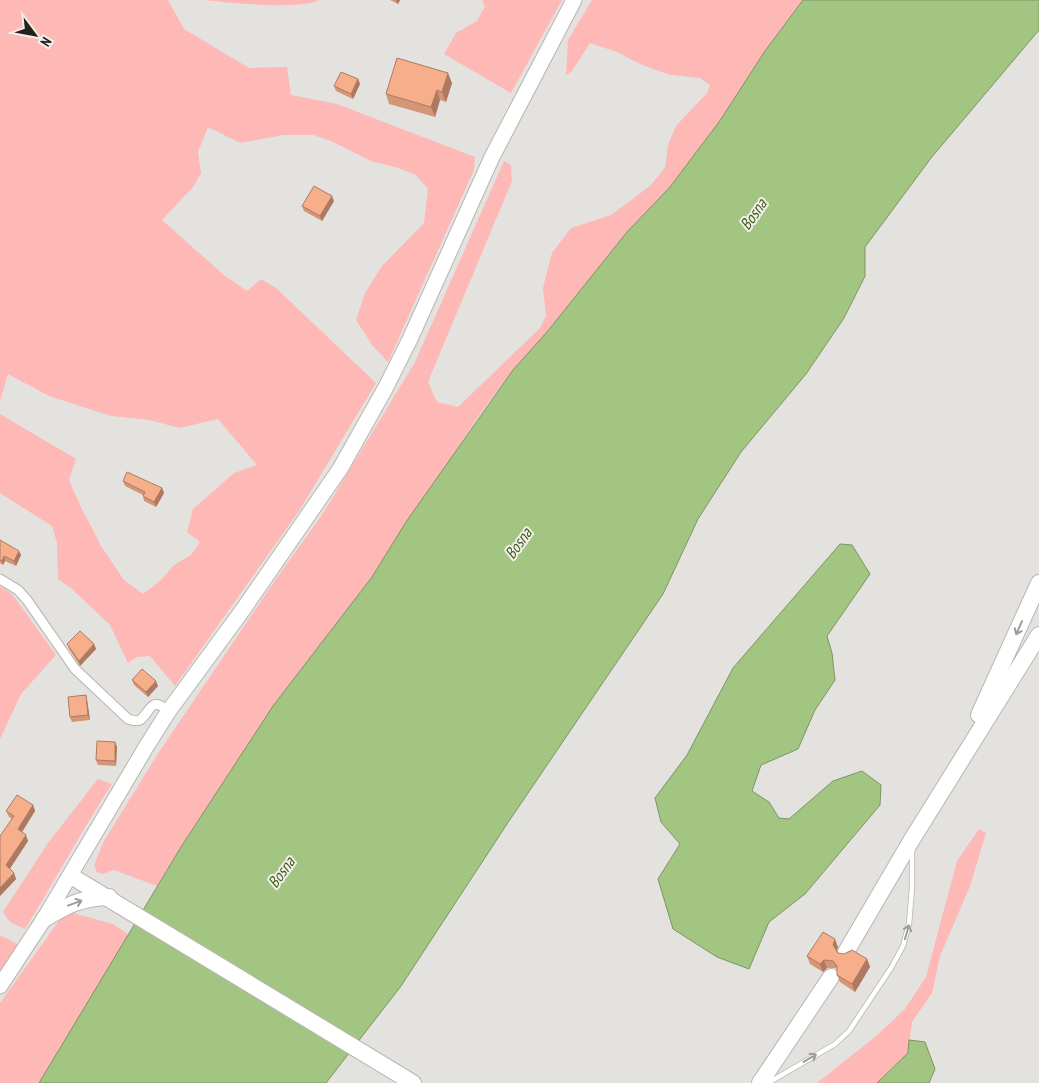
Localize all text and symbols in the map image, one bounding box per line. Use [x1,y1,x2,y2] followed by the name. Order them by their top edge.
[10,10,60,60] north arrow
[36,34,56,50] text: N
[735,193,772,233] water label: Bosna
[500,522,537,562] water label: Bosna
[1014,620,1023,635] one-way arrow
[263,851,300,891] water label: Bosna
[67,898,82,907] one-way arrow
[902,925,912,941] one-way arrow
[803,1053,817,1063] one-way arrow

